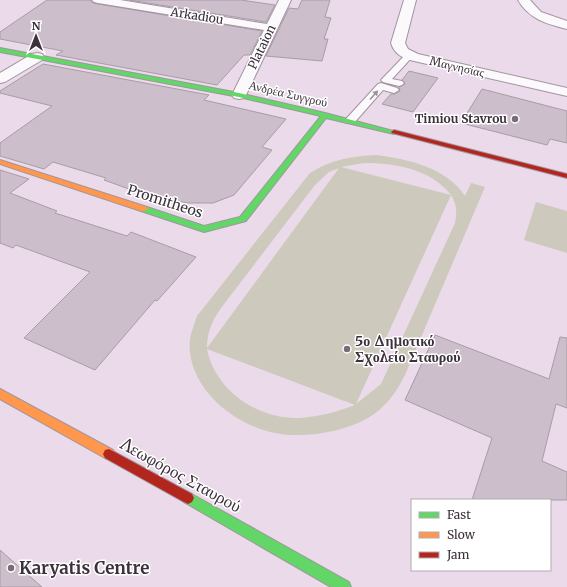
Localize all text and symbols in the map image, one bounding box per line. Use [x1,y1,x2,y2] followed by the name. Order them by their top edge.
[169,4,225,27] street label: Arkadiou
[16,16,56,56] north arrow
[32,19,41,33] text: N
[244,22,279,71] street label: Plataion
[428,53,486,80] street label: Μαγνησίας
[247,77,329,110] street label: Ανδρέα Συγγρού
[369,89,378,100] one-way arrow
[415,111,507,126] place label: Timiou Stavrou
[510,114,520,124] marker: Timiou Stavrou
[125,180,205,222] street label: Promitheos
[355,332,461,366] place label: 5ο Δημοτικό Σχολείο Σταυρού
[342,344,352,354] marker: 5ο Δημοτικό Σχολείο Σταυρού
[116,432,245,517] street label: Λεωφόρος Σταυρού
[411,499,551,571] legend
[447,507,471,522] text: Fast
[447,527,476,542] text: Slow
[446,547,470,562] text: Jam
[19,557,149,579] place label: Karyatis Centre
[6,563,16,573] marker: Karyatis Centre

